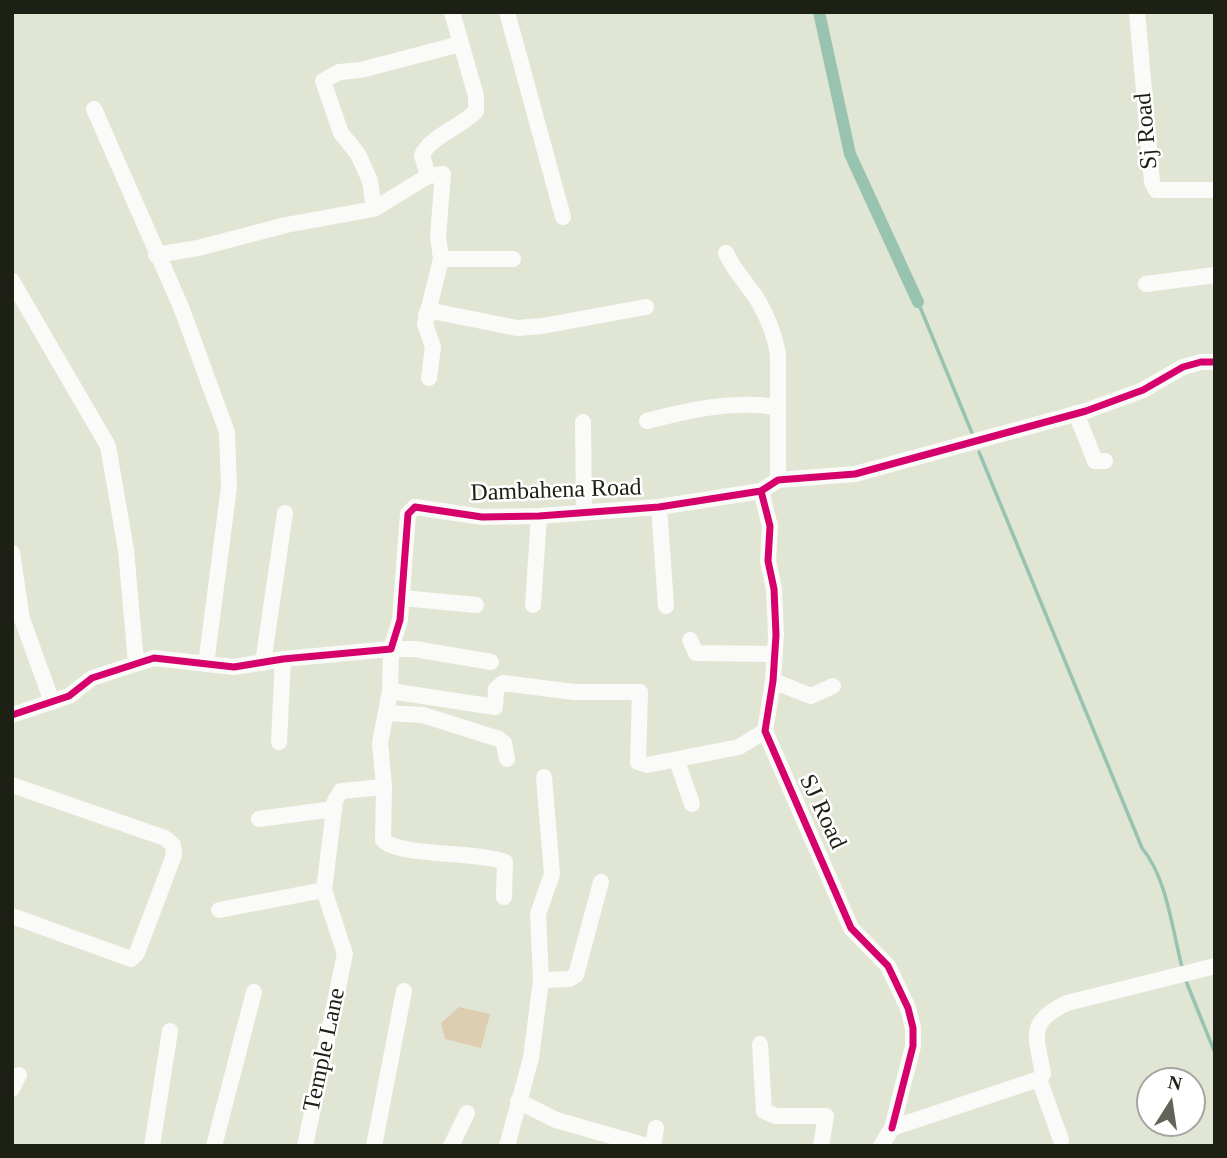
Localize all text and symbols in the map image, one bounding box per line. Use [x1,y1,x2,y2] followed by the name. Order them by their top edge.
[1129,92,1165,170] street label: Sj Road
[470,474,642,508] street label: Dambahena Road
[792,770,852,854] street label: SJ Road
[298,986,352,1114] street label: Temple Lane
[1136,1067,1206,1137] north arrow
[1166,1071,1184,1095] text: N

